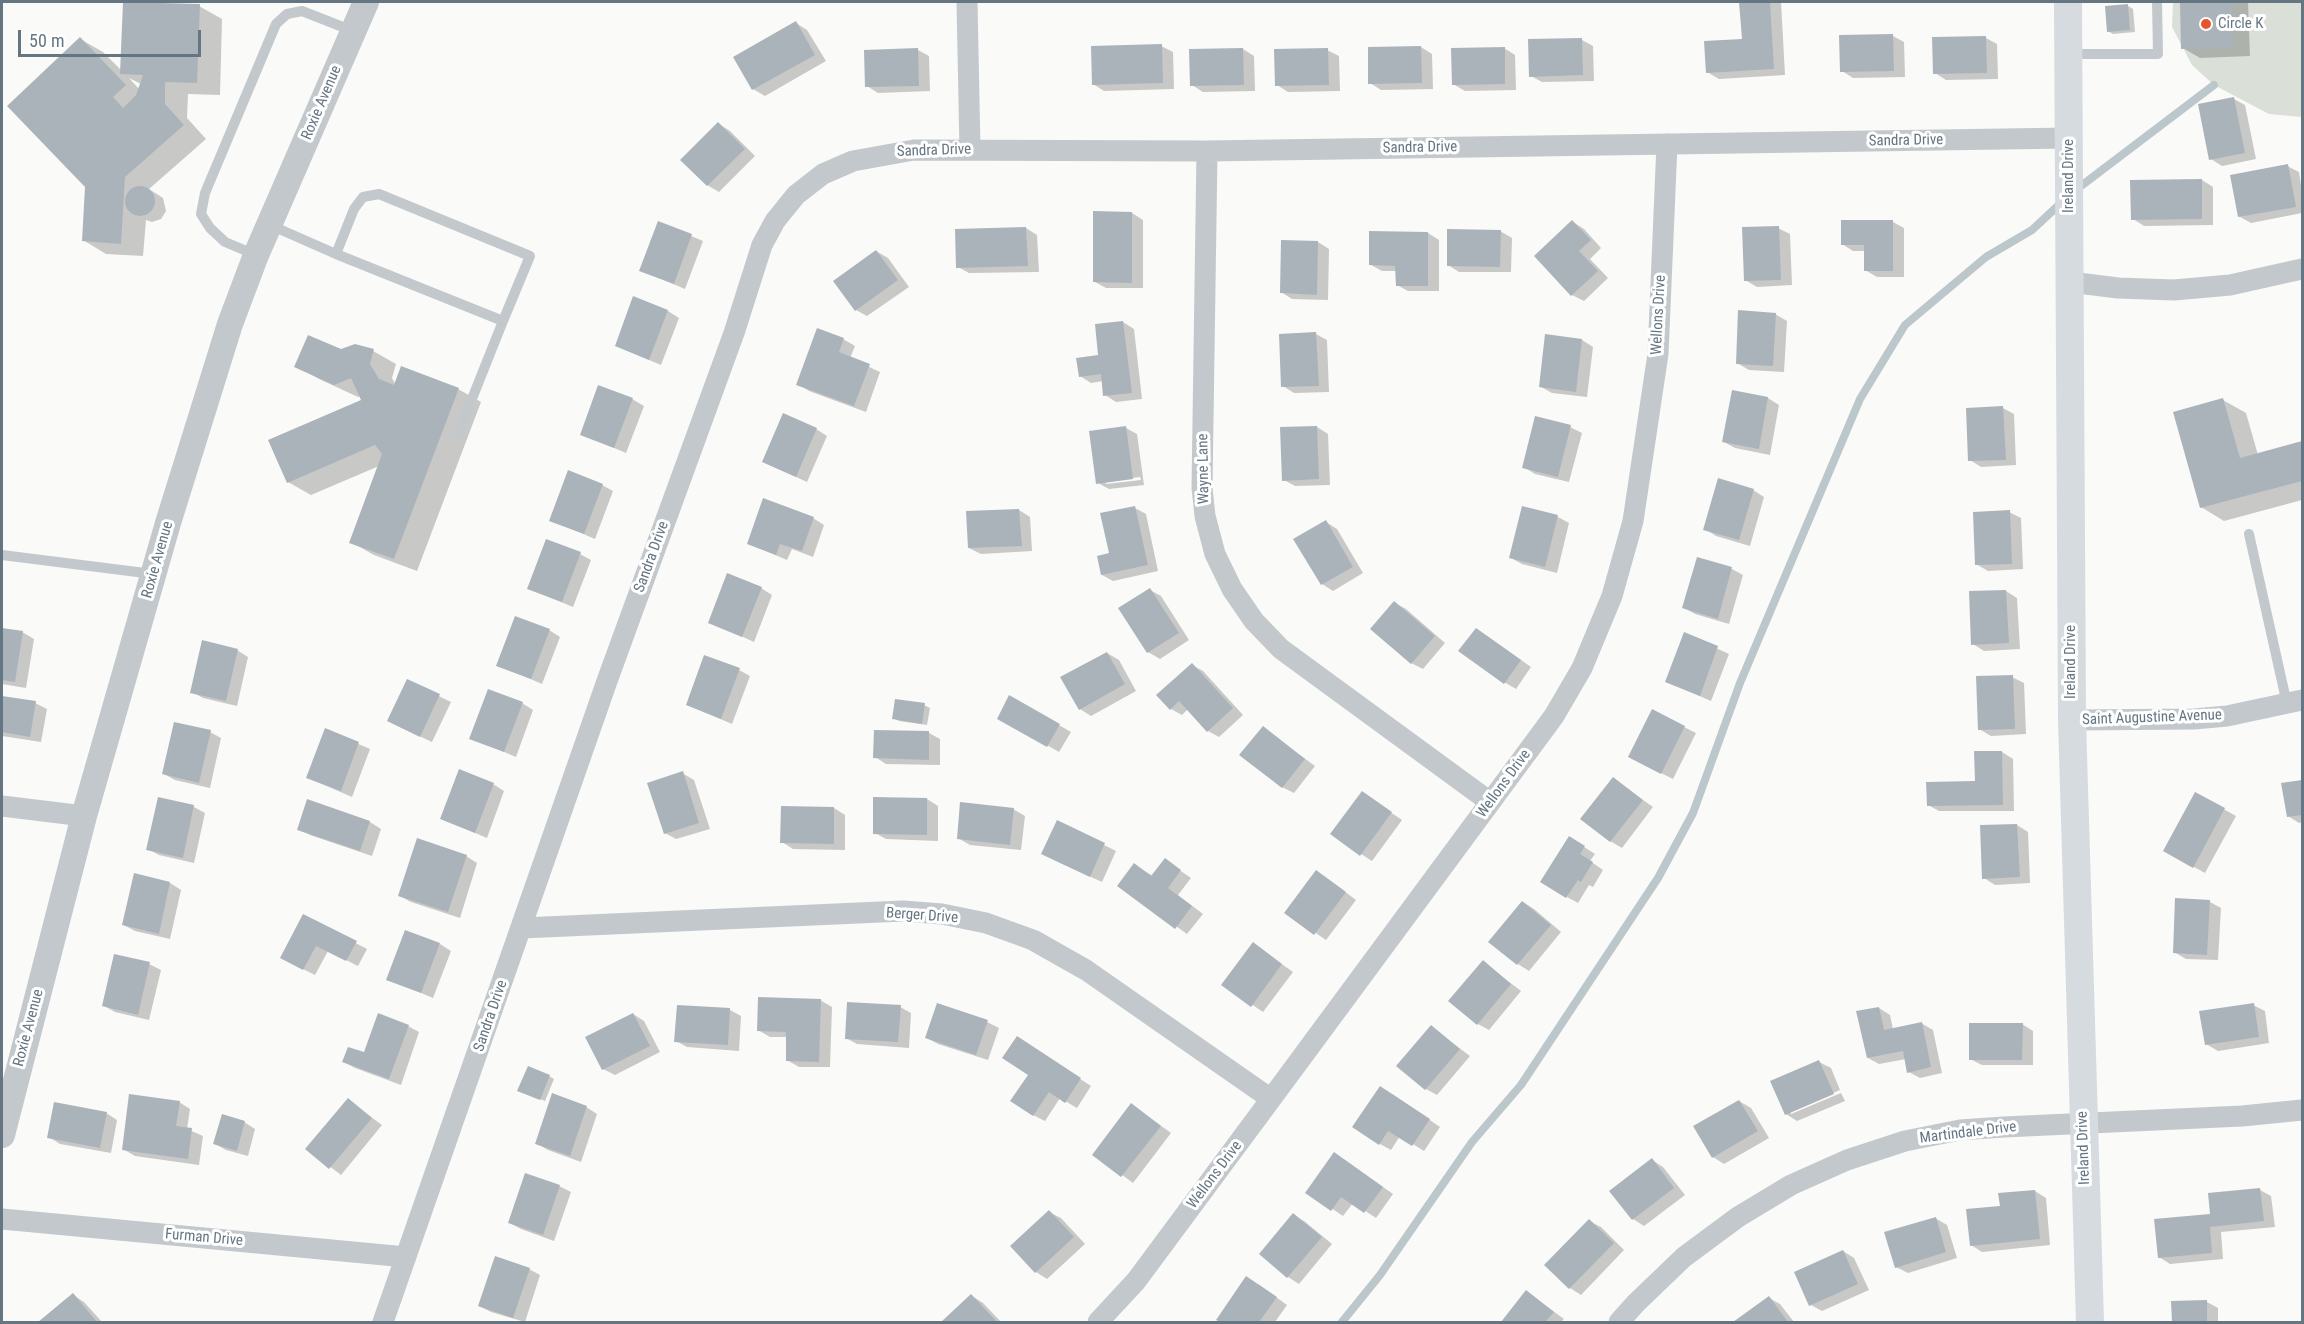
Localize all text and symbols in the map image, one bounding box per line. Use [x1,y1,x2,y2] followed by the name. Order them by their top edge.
[2218,15,2263,33] place label: Circle K
[2199,17,2213,31] marker: Circle K
[21,18,204,56] scale bar
[29,30,64,51] text: 50 m
[298,63,346,143] street label: Roxie Avenue
[1869,131,1943,151] street label: Sandra Drive
[1383,138,1457,158] street label: Sandra Drive
[2060,139,2078,213] street label: Ireland Drive
[896,141,972,161] street label: Sandra Drive
[1648,275,1670,355] street label: Wellons Drive
[1194,433,1214,505] street label: Wayne Lane
[631,519,673,595] street label: Sandra Drive
[138,520,178,600] street label: Roxie Avenue
[2062,625,2080,699] street label: Ireland Drive
[2082,707,2222,729] street label: Saint Augustine Avenue
[1473,746,1535,822] street label: Wellons Drive
[885,905,959,927] street label: Berger Drive
[470,978,512,1054] street label: Sandra Drive
[10,988,48,1068] street label: Roxie Avenue
[2074,1111,2094,1185] street label: Ireland Drive
[1919,1118,2017,1148] street label: Martindale Drive
[1184,1138,1246,1212] street label: Wellons Drive
[164,1226,244,1250] street label: Furman Drive

